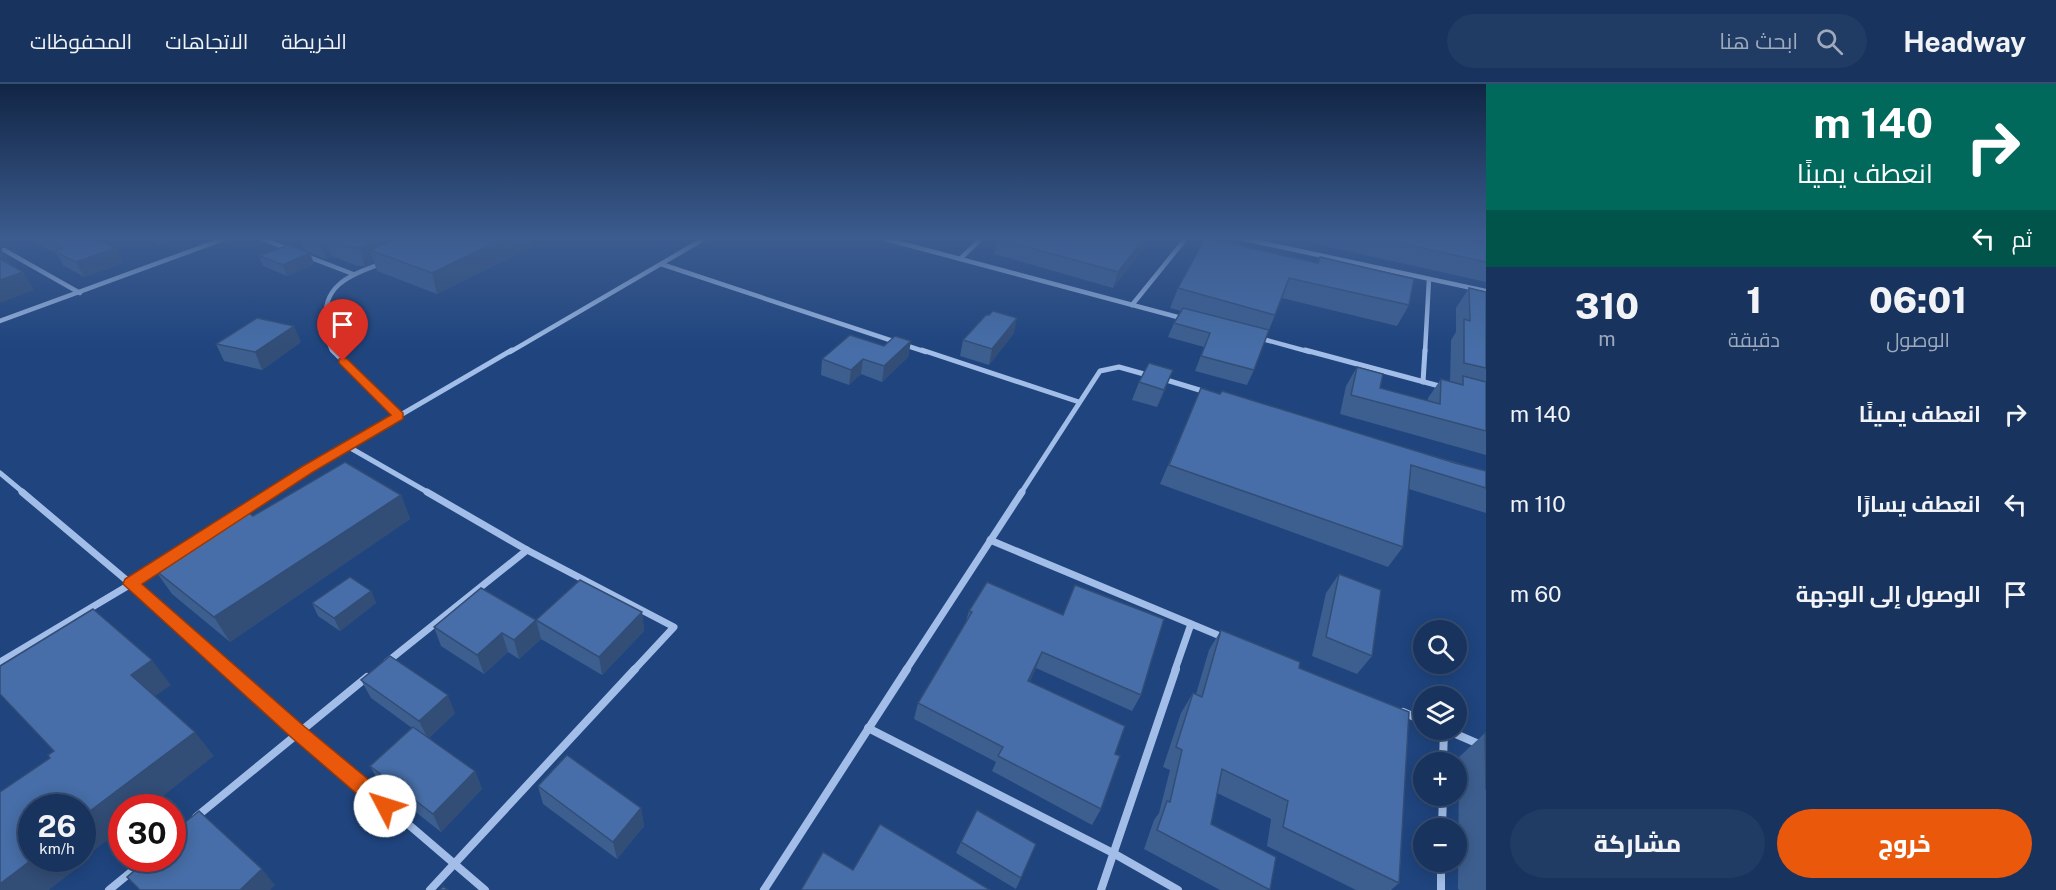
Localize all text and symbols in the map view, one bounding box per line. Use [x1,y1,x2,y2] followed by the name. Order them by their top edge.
[1447,14,1867,68] search box
[1813,25,1846,58] icon: search
[1903,25,2026,58] text: Headway
[1719,28,1798,54] text: ابحث هنا
[30,29,132,54] text: المحفوظات
[165,29,248,54] text: الاتجاهات
[281,29,347,54] text: الخريطة
[1813,98,1933,147] text: 140 m
[1954,108,2032,186] icon: right
[1797,157,1933,189] text: انعطف يمينًا
[1967,222,2000,255] icon: left
[2012,226,2032,252] text: ثم
[1746,279,1762,321] text: 1
[1869,279,1967,321] text: 06:01
[1575,285,1639,327] text: 310
[317,299,368,361] pin
[326,308,359,341] icon: arrive
[1598,327,1616,351] text: m
[1728,328,1780,352] text: دقيقة
[1886,328,1950,352] text: الوصول
[1999,398,2032,431] icon: right
[1510,401,1571,427] text: 140 m
[1859,401,1981,427] text: انعطف يمينًا
[1999,488,2032,521] icon: left
[1510,491,1566,517] text: 110 m
[1856,491,1981,517] text: انعطف يسارًا
[1999,578,2032,611] icon: arrive
[1510,581,1561,607] text: 60 m
[1796,581,1981,607] text: الوصول إلى الوجهة
[1413,620,1467,872] map controls
[1413,620,1467,674] button: search
[1413,686,1467,740] button: layers
[1413,752,1467,806] button: +
[353,774,417,838] position arrow
[108,794,186,872] speed limit sign: 30
[38,808,76,844] text: 26
[1510,809,1765,878] button: مشاركة
[1777,809,2032,878] button: خروج
[1413,818,1467,872] button: −
[39,840,75,857] text: km/h

